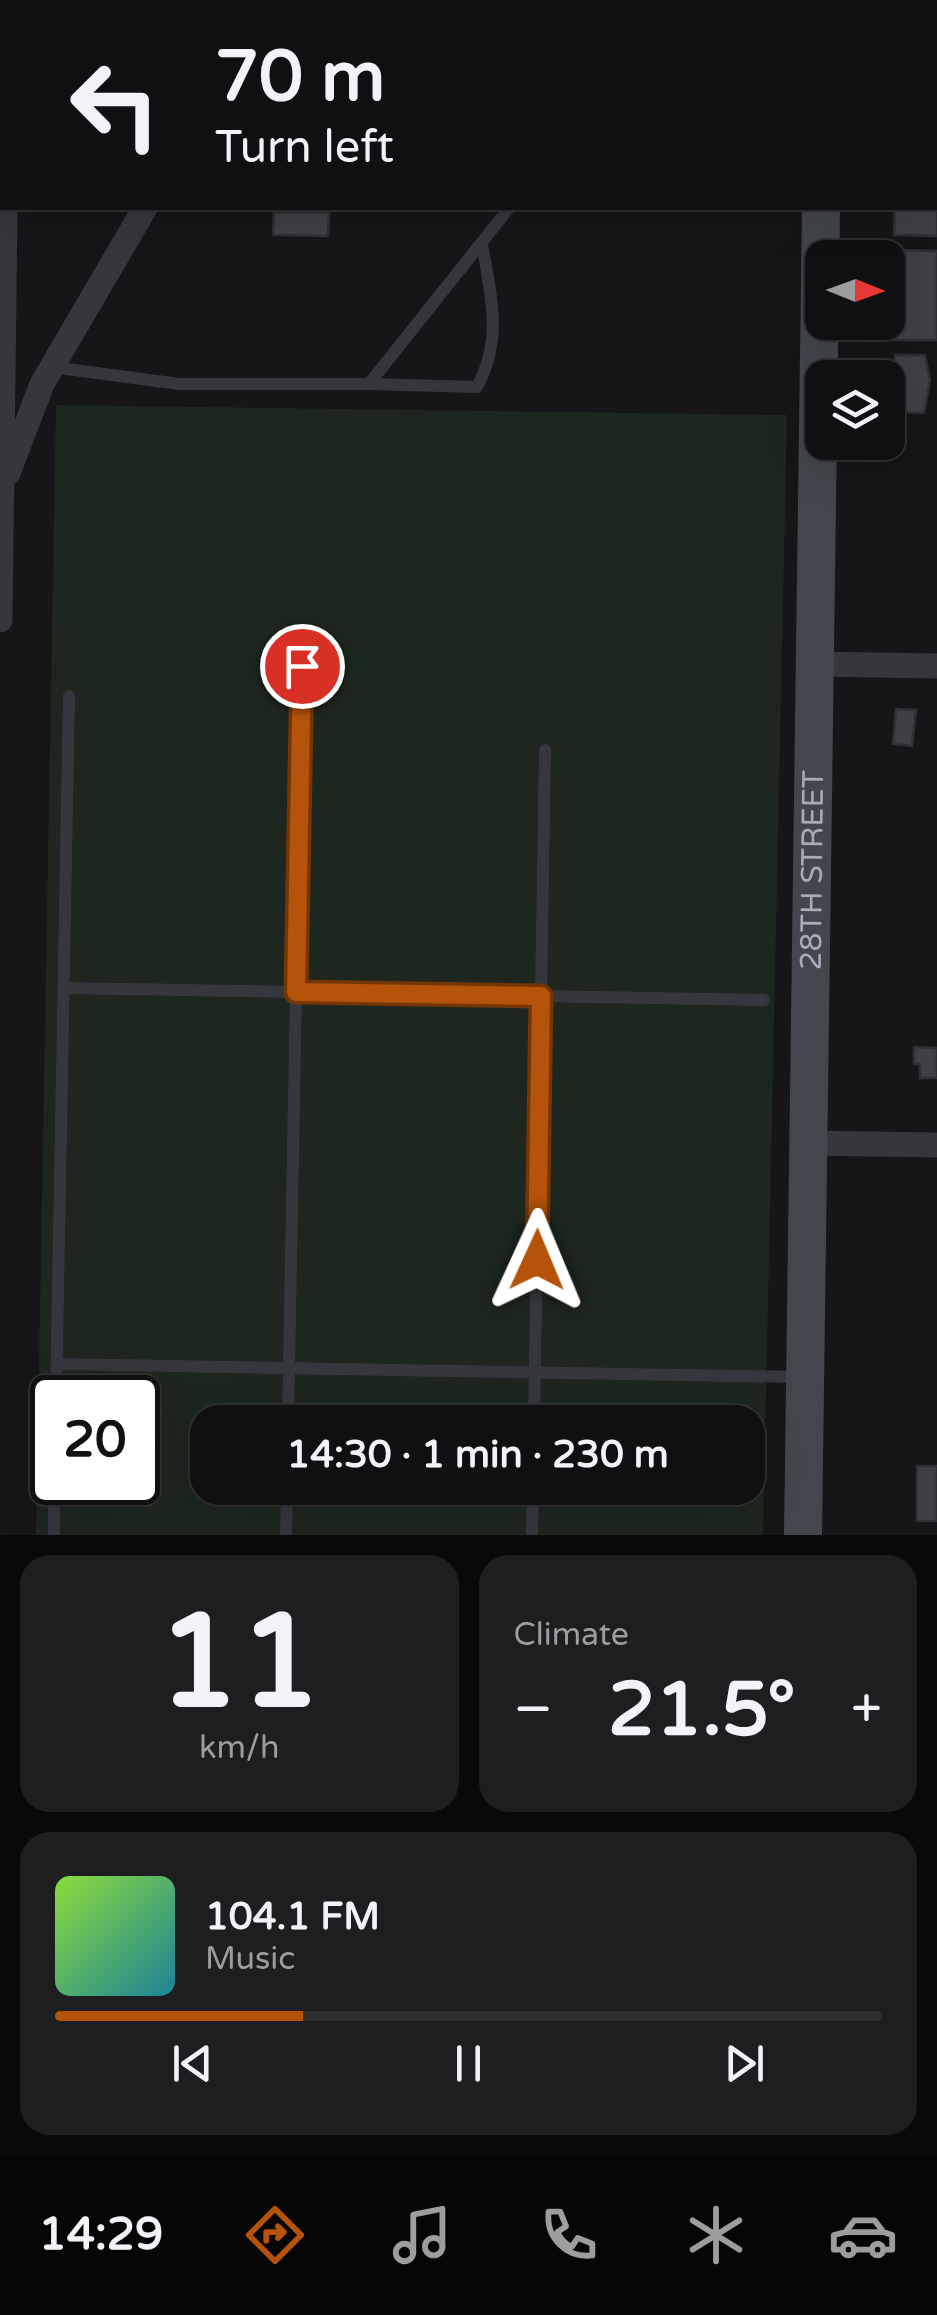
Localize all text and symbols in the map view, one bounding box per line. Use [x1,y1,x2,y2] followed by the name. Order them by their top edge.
[215,36,385,120] text: 70 m
[50,40,180,170] icon: left
[215,121,394,175] text: Turn left
[805,240,905,340] north arrow
[805,240,905,460] map controls
[805,360,905,460] button: layers
[260,624,345,709] pin
[275,639,330,694] icon: arrive
[792,770,832,970] street label: 28TH STREET
[485,1208,589,1312] position arrow
[30,1375,160,1505] speed limit sign: 20
[286,1432,669,1478] text: 14:30 · 1 min · 230 m
[158,1586,321,1742] text: 11
[514,1616,629,1654] text: Climate
[608,1665,796,1755] text: 21.5°
[514,1677,553,1743] text: −
[851,1677,882,1743] text: +
[199,1729,279,1767] text: km/h
[205,1894,380,1940] text: 104.1 FM
[205,1940,295,1978] text: Music
[165,2036,220,2091] icon: previous
[441,2036,496,2091] icon: pause
[717,2036,772,2091] icon: next
[240,2200,310,2270] icon: directions
[387,2200,457,2270] icon: music
[534,2200,604,2270] icon: phone
[681,2200,751,2270] icon: climate
[828,2200,898,2270] icon: car
[39,2208,163,2262] text: 14:29

